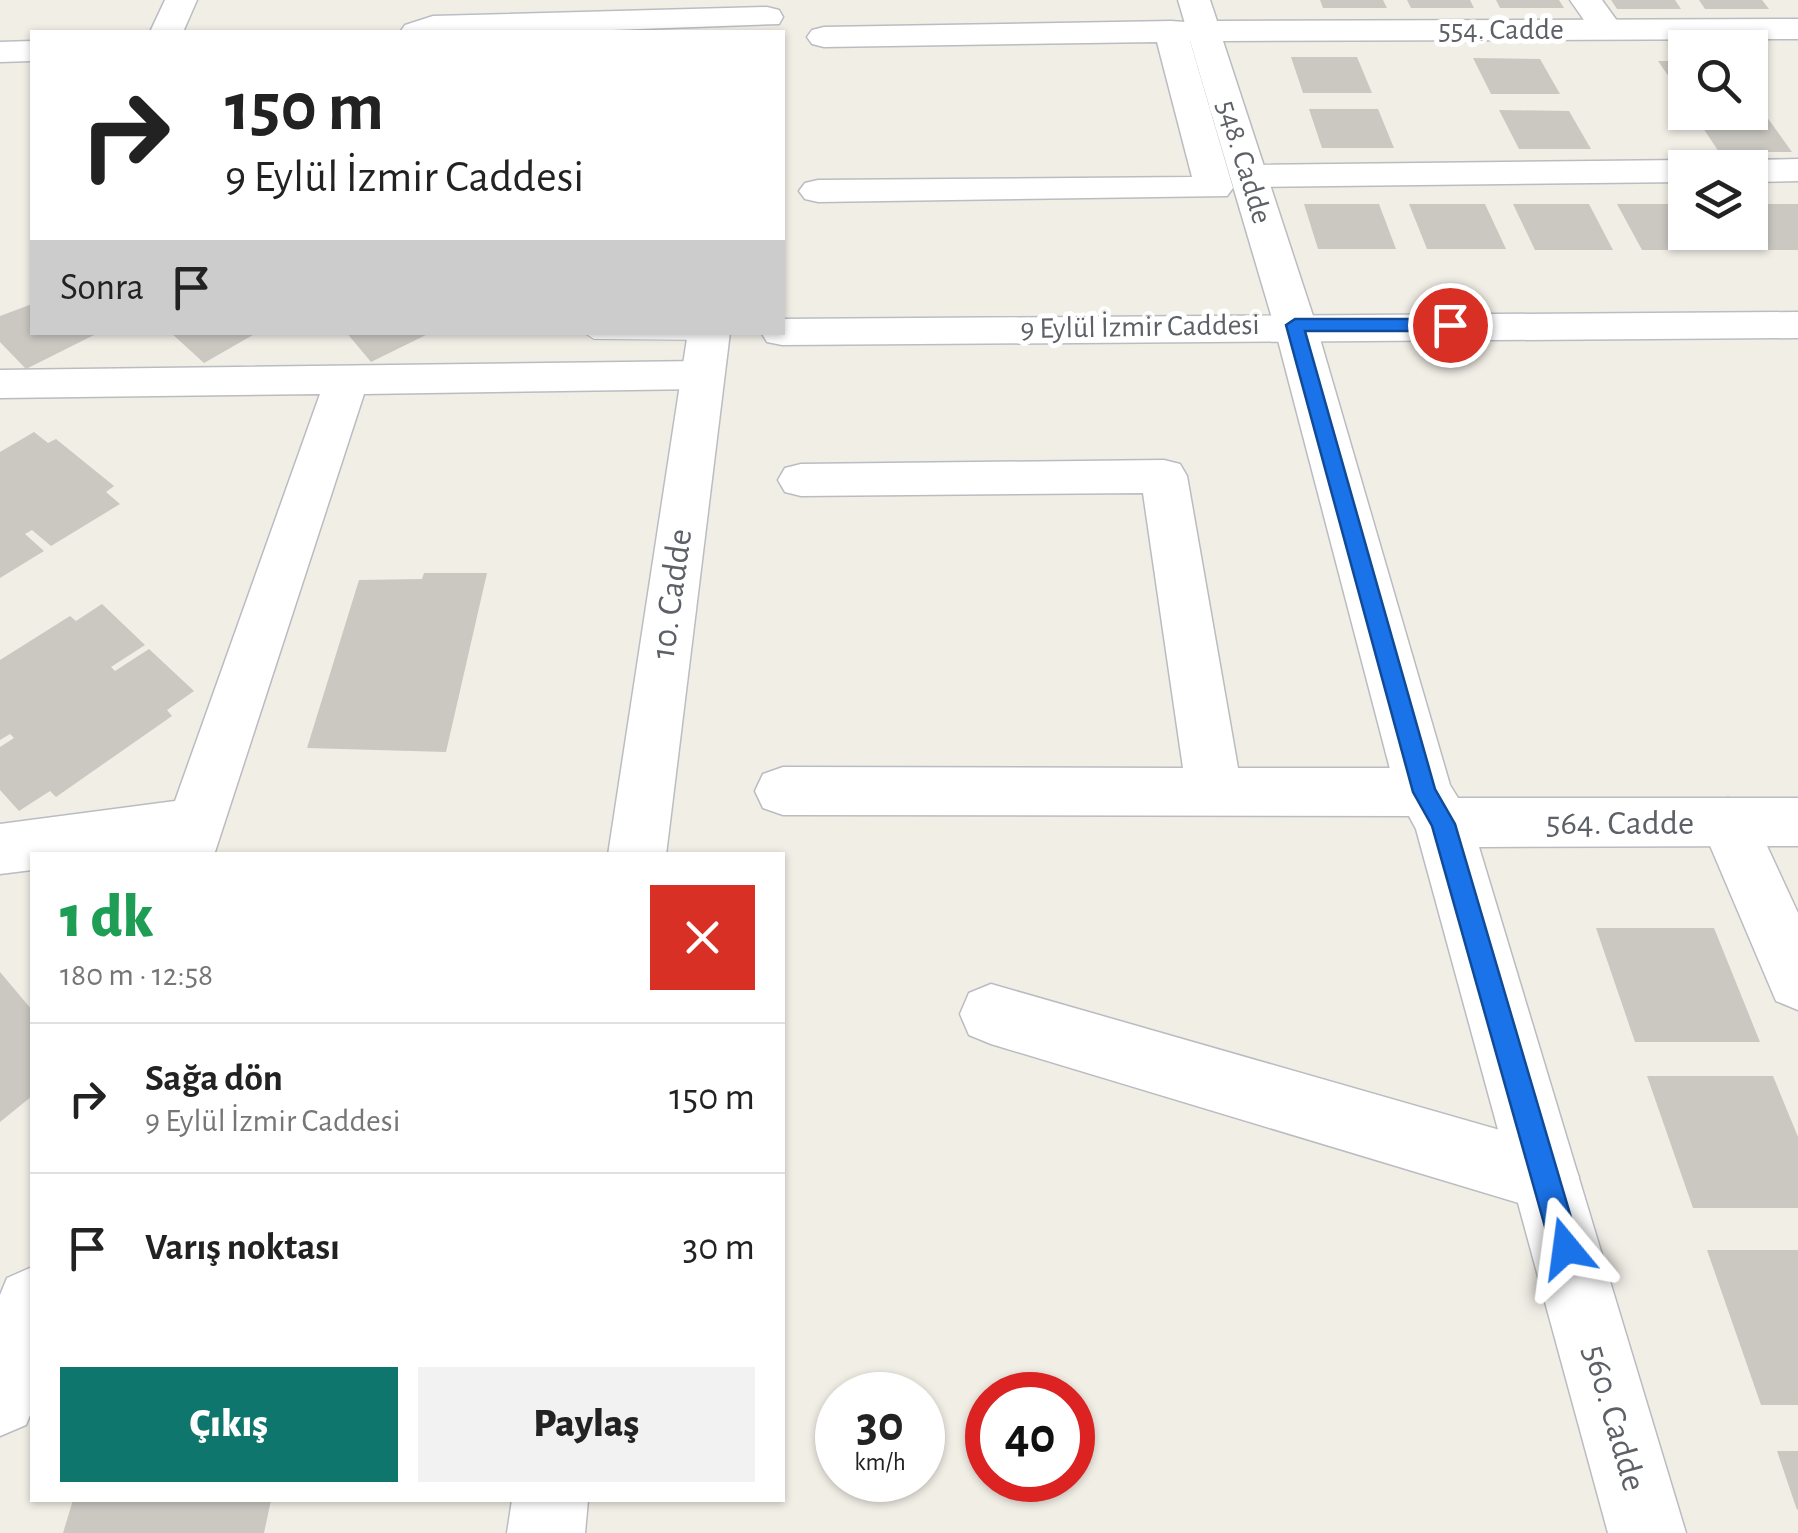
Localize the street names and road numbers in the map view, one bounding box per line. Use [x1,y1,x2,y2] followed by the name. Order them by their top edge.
[1438,15,1564,45] street label: 554. Cadde
[1211,97,1277,227] street label: 548. Cadde
[1020,308,1260,344] street label: 9 Eylül İzmir Caddesi
[646,527,698,661] street label: 10. Cadde
[1546,806,1694,841] street label: 564. Cadde
[1576,1341,1652,1495] street label: 560. Cadde

